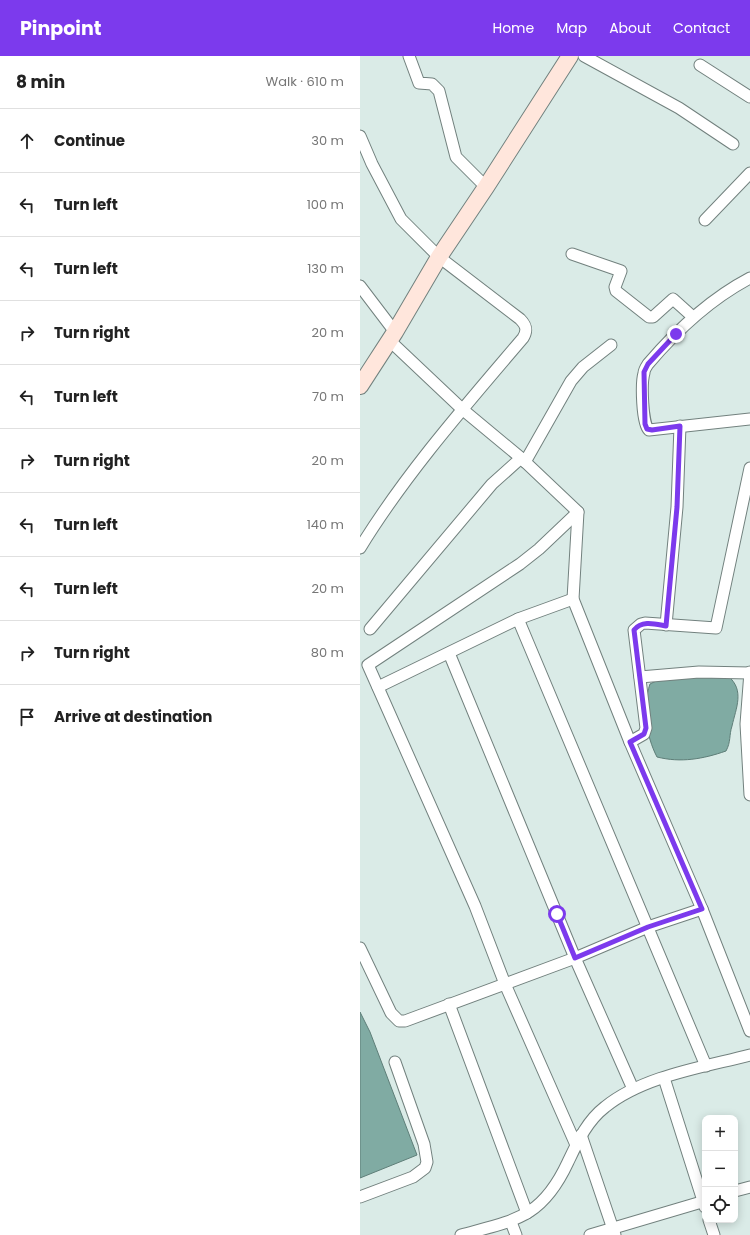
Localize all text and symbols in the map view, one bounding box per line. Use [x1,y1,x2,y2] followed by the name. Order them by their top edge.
[20,15,101,42] text: Pinpoint
[492,18,534,38] text: Home
[556,18,587,38] text: Map
[609,18,651,38] text: About
[673,18,730,38] text: Contact
[16,70,65,94] text: 8 min
[265,72,344,91] text: Walk · 610 m
[16,130,38,152] icon: ahead
[54,130,125,151] text: Continue
[311,131,344,150] text: 30 m
[16,194,38,216] icon: left
[54,194,118,215] text: Turn left
[307,195,344,214] text: 100 m
[16,258,38,280] icon: left
[54,258,118,279] text: Turn left
[307,259,344,278] text: 130 m
[16,322,38,344] icon: right
[54,322,130,343] text: Turn right
[311,323,344,342] text: 20 m
[667,325,685,343] route end
[16,386,38,408] icon: left
[54,386,118,407] text: Turn left
[312,387,344,406] text: 70 m
[16,450,38,472] icon: right
[54,450,130,471] text: Turn right
[311,451,344,470] text: 20 m
[16,514,38,536] icon: left
[54,514,118,535] text: Turn left
[307,515,344,534] text: 140 m
[16,578,38,600] icon: left
[54,578,118,599] text: Turn left
[311,579,344,598] text: 20 m
[16,642,38,664] icon: right
[54,642,130,663] text: Turn right
[311,643,344,662] text: 80 m
[16,706,38,728] icon: arrive
[54,706,212,727] text: Arrive at destination
[548,905,566,923] route start
[702,1115,738,1223] map controls
[702,1115,738,1151] button: +
[702,1151,738,1187] button: −
[702,1187,738,1223] button: locate

